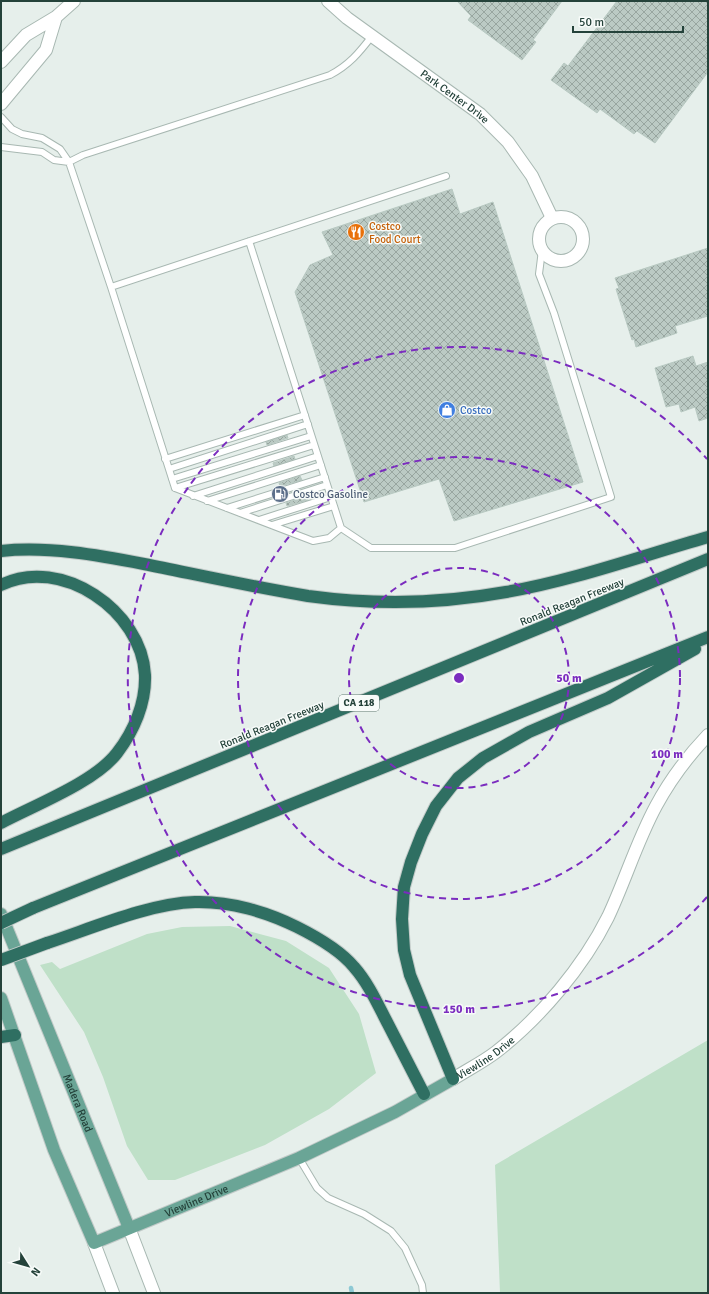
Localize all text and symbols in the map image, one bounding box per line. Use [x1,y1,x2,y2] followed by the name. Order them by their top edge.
[573,8,683,34] scale bar
[579,15,604,30] text: 50 m
[418,67,492,126] street label: Park Center Drive
[369,220,421,246] place label: Costco Food Court
[346,222,366,242] restaurant icon: Costco Food Court
[437,400,457,420] shop icon: Costco
[460,404,492,417] place label: Costco
[270,484,290,504] fuel station icon: Costco Gasoline
[293,488,368,501] place label: Costco Gasoline
[518,575,627,629] street label: Ronald Reagan Freeway
[452,671,466,685] centre of rings
[556,671,582,686] text: 50 m
[339,695,379,711] road number: CA 118
[218,698,327,752] street label: Ronald Reagan Freeway
[651,747,683,762] text: 100 m
[443,1002,475,1017] text: 150 m
[454,1033,517,1082] street label: Viewline Drive
[60,1072,96,1134] street label: Madera Road
[163,1182,230,1219] street label: Viewline Drive
[8,1246,48,1286] north arrow
[28,1265,43,1279] text: N

